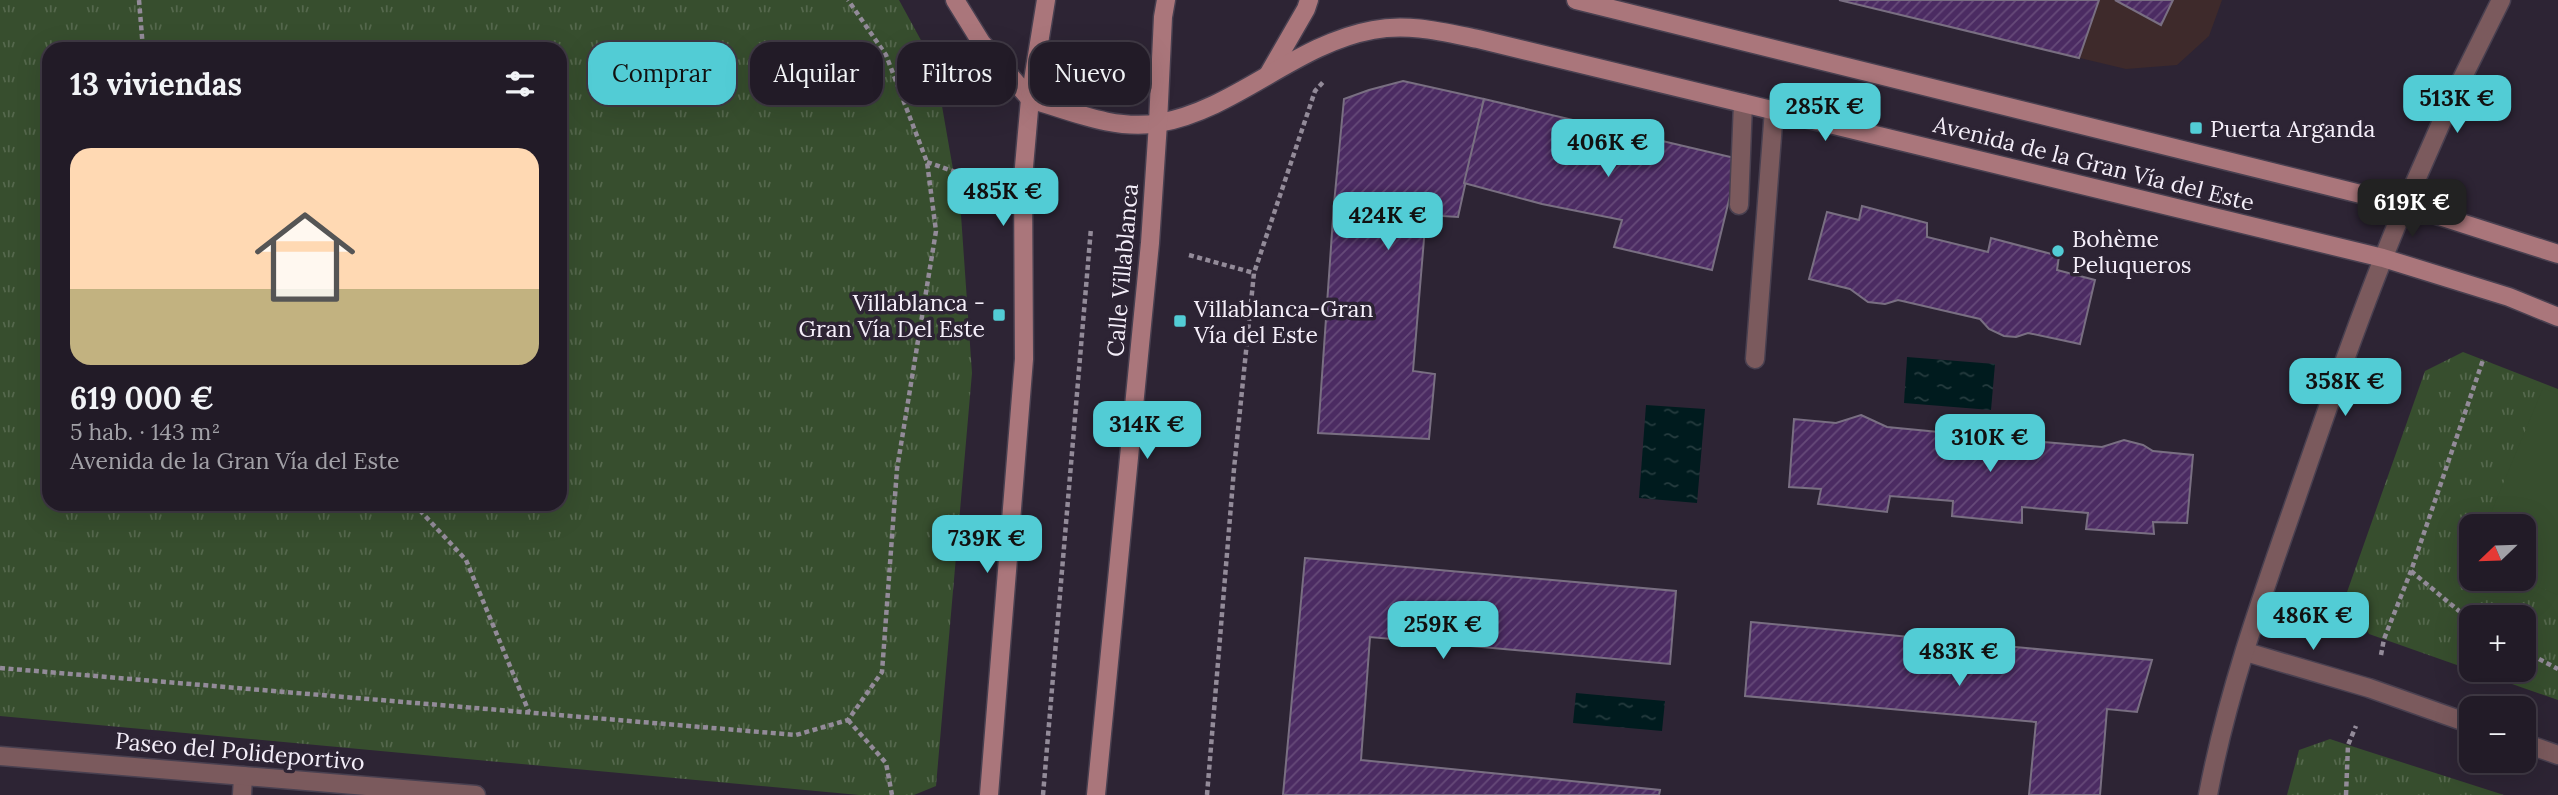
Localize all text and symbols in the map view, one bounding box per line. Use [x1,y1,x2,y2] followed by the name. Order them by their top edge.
[588,42,736,105] chip: Comprar
[750,42,883,105] chip: Alquilar
[897,42,1016,105] chip: Filtros
[1030,42,1150,105] chip: Nuevo
[70,65,242,103] text: 13 viviendas
[501,65,539,103] icon: filters
[2400,76,2514,135] pin: 513K €
[1768,83,1882,143] pin: 285K €
[2419,83,2495,112] text: 513K €
[1786,91,1864,120] text: 285K €
[1930,109,2257,217] street label: Avenida de la Gran Vía del Este
[2210,114,2376,143] place label: Puerta Arganda
[1551,120,1665,179] pin: 406K €
[2188,120,2204,136] marker: Puerta Arganda
[1567,127,1649,156] text: 406K €
[946,168,1060,228] pin: 485K €
[963,176,1043,205] text: 485K €
[2355,180,2469,239] pin: 619K €
[1100,182,1144,358] street label: Calle Villablanca
[2374,187,2450,216] text: 619K €
[1331,192,1445,252] pin: 424K €
[242,194,368,320] icon: home
[1349,200,1427,229] text: 424K €
[2072,224,2192,279] place label: Bohème Peluqueros
[2050,243,2066,259] marker: Bohème Peluqueros
[799,288,985,343] place label: Villablanca - Gran Vía Del Este
[1193,294,1373,349] place label: Villablanca-Gran Vía del Este
[991,307,1007,323] marker: Villablanca - Gran Vía Del Este
[1172,313,1188,329] marker: Villablanca-Gran Vía del Este
[2288,358,2402,418] pin: 358K €
[2305,366,2385,395] text: 358K €
[70,379,214,417] text: 619 000 €
[1090,402,1204,461] pin: 314K €
[1109,409,1185,438] text: 314K €
[1933,414,2047,474] pin: 310K €
[70,417,220,446] text: 5 hab. · 143 m²
[1951,422,2029,451] text: 310K €
[70,446,400,475] text: Avenida de la Gran Vía del Este
[2459,514,2536,592] north arrow
[2459,514,2536,773] map controls
[930,516,1044,575] pin: 739K €
[948,523,1026,552] text: 739K €
[2256,592,2370,652] pin: 486K €
[2273,600,2353,629] text: 486K €
[1386,602,1500,661] pin: 259K €
[2459,605,2536,682] button: +
[1404,609,1482,638] text: 259K €
[1902,628,2016,688] pin: 483K €
[1919,636,1999,665] text: 483K €
[2459,696,2536,773] button: −
[114,726,366,776] street label: Paseo del Polideportivo

